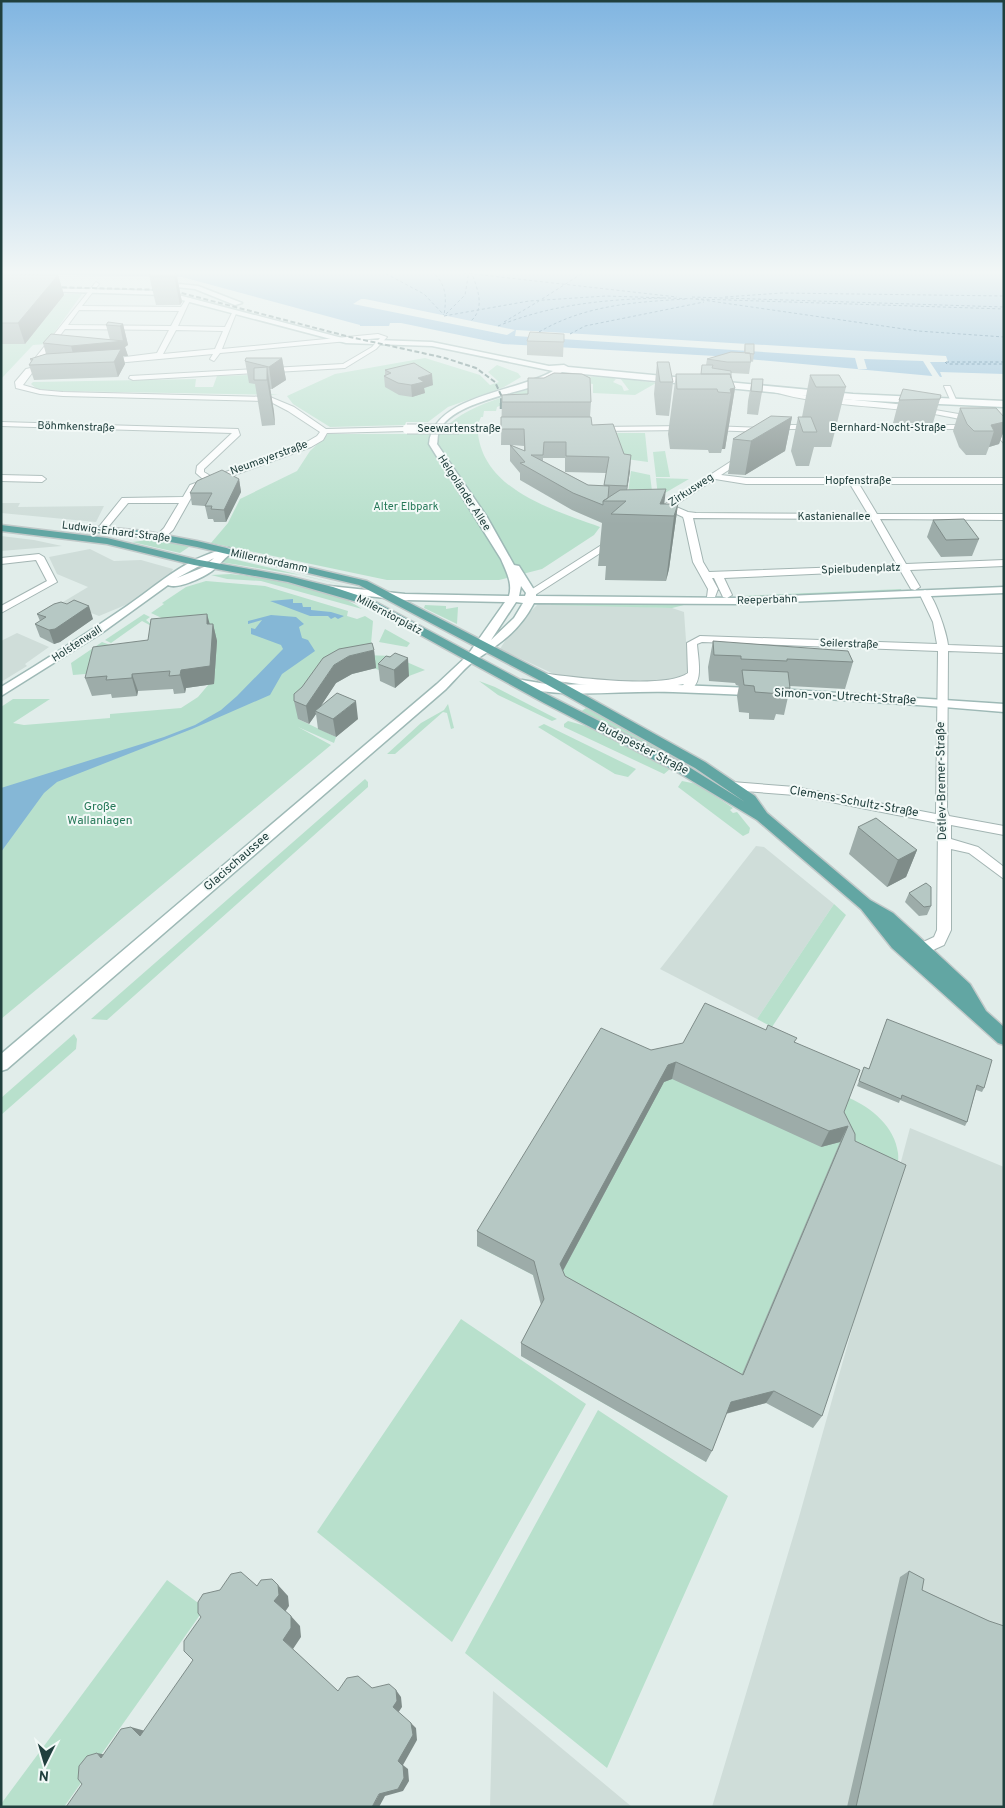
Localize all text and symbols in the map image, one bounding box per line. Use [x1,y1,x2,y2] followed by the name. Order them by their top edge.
[37,419,115,435] street label: Böhmkenstraße
[830,421,946,435] street label: Bernhard-Nocht-Straße
[417,422,501,436] street label: Seewartenstraße
[228,437,310,479] street label: Neumayerstraße
[434,452,494,534] street label: Helgoländer Allee
[666,470,716,510] street label: Zirkusweg
[825,474,891,488] street label: Hopfenstraße
[373,500,439,514] park label: Alter Elbpark
[798,510,870,524] street label: Kastanienallee
[61,518,171,546] street label: Ludwig-Erhard-Straße
[229,546,309,576] street label: Millerntordamm
[821,561,901,577] street label: Spielbudenplatz
[354,592,424,638] street label: Millerntorplatz
[737,592,797,608] street label: Reeperbahn
[49,623,105,665] street label: Holstenwall
[819,636,879,652] street label: Seilerstraße
[773,685,917,709] street label: Simon-von-Utrecht-Straße
[595,719,691,779] street label: Budapester Straße
[933,722,951,840] street label: Detlev-Bremer-Straße
[788,783,920,821] street label: Clemens-Schultz-Straße
[67,799,133,829] park label: Große Wallanlagen
[201,829,273,895] street label: Glacischaussee
[20,1738,70,1788] north arrow
[38,1766,50,1783] text: N

